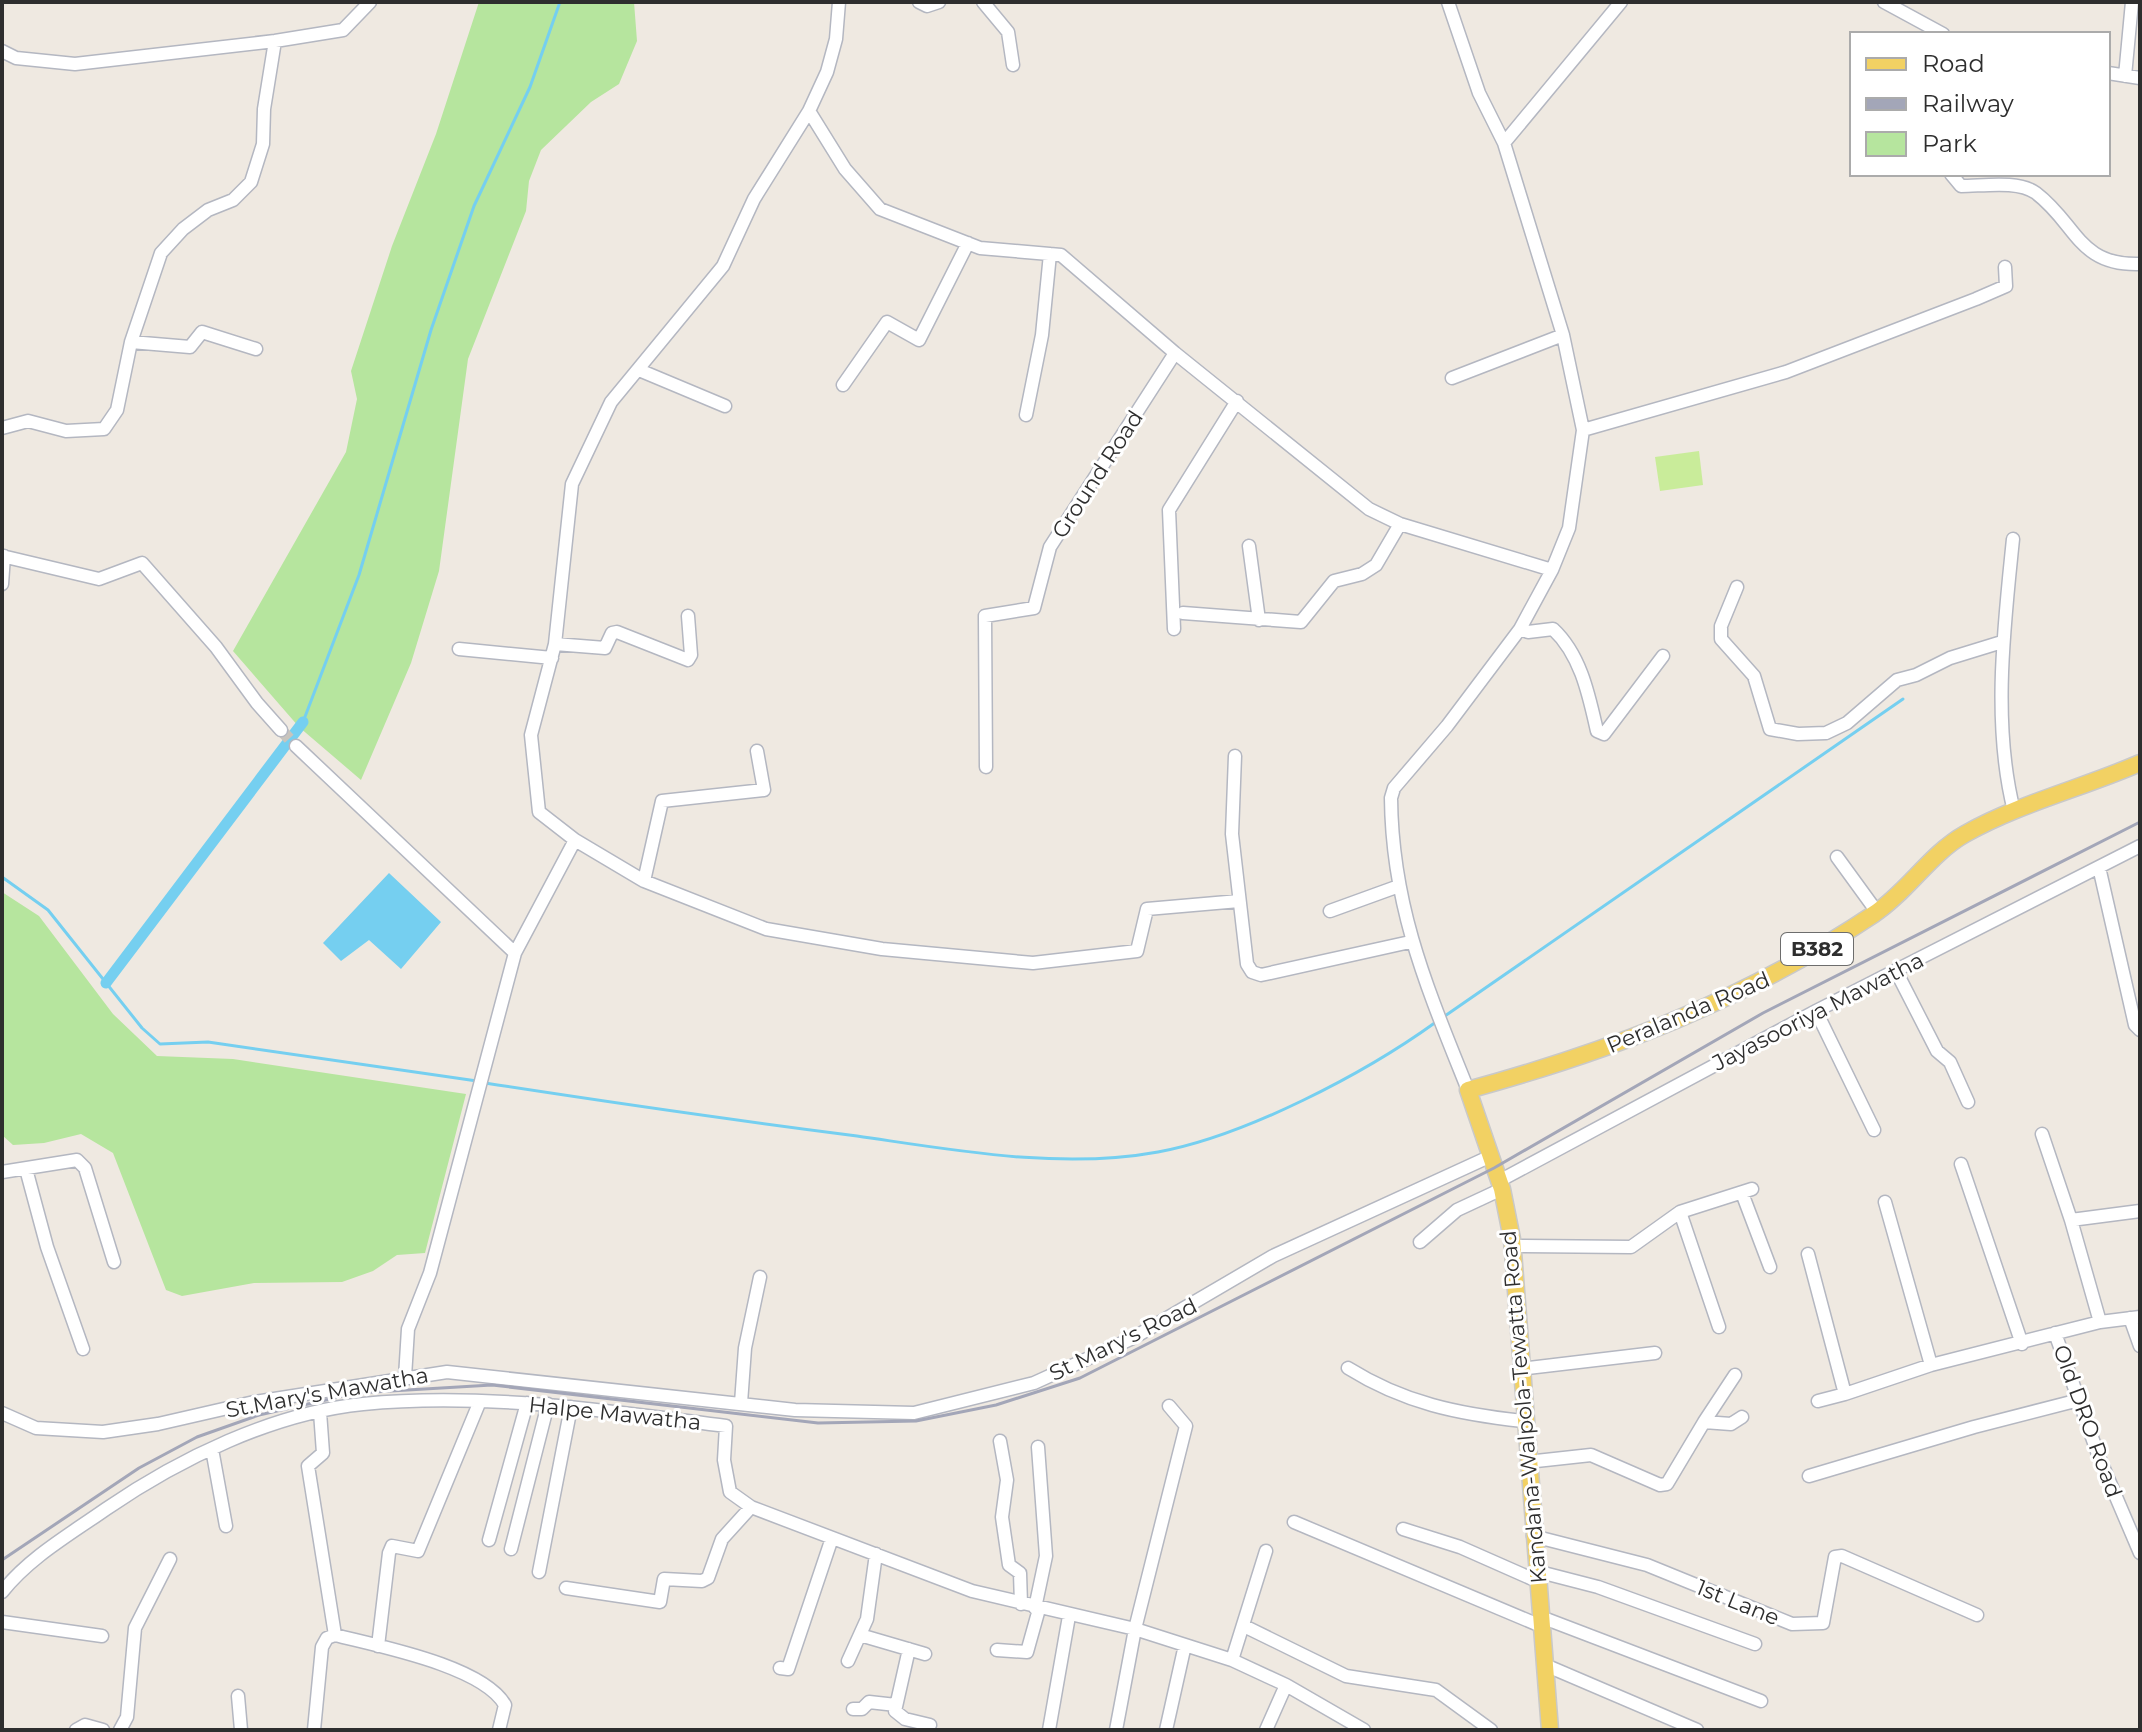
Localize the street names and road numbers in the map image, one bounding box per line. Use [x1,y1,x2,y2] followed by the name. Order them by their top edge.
[1046,405,1149,543] street label: Ground Road
[1781,933,1853,965] road number: B382
[1707,946,1928,1077] street label: Jayasooriya Mawatha
[1603,966,1774,1059] street label: Peralanda Road
[1495,1229,1552,1584] street label: Kandana-Walpola-Tewatta Road
[1045,1292,1202,1387] street label: St Mary's Road
[2047,1341,2128,1501] street label: Old DRO Road
[224,1361,431,1424] street label: St.Mary's Mawatha
[527,1391,702,1436] street label: Halpe Mawatha
[1692,1574,1783,1631] street label: 1st Lane

